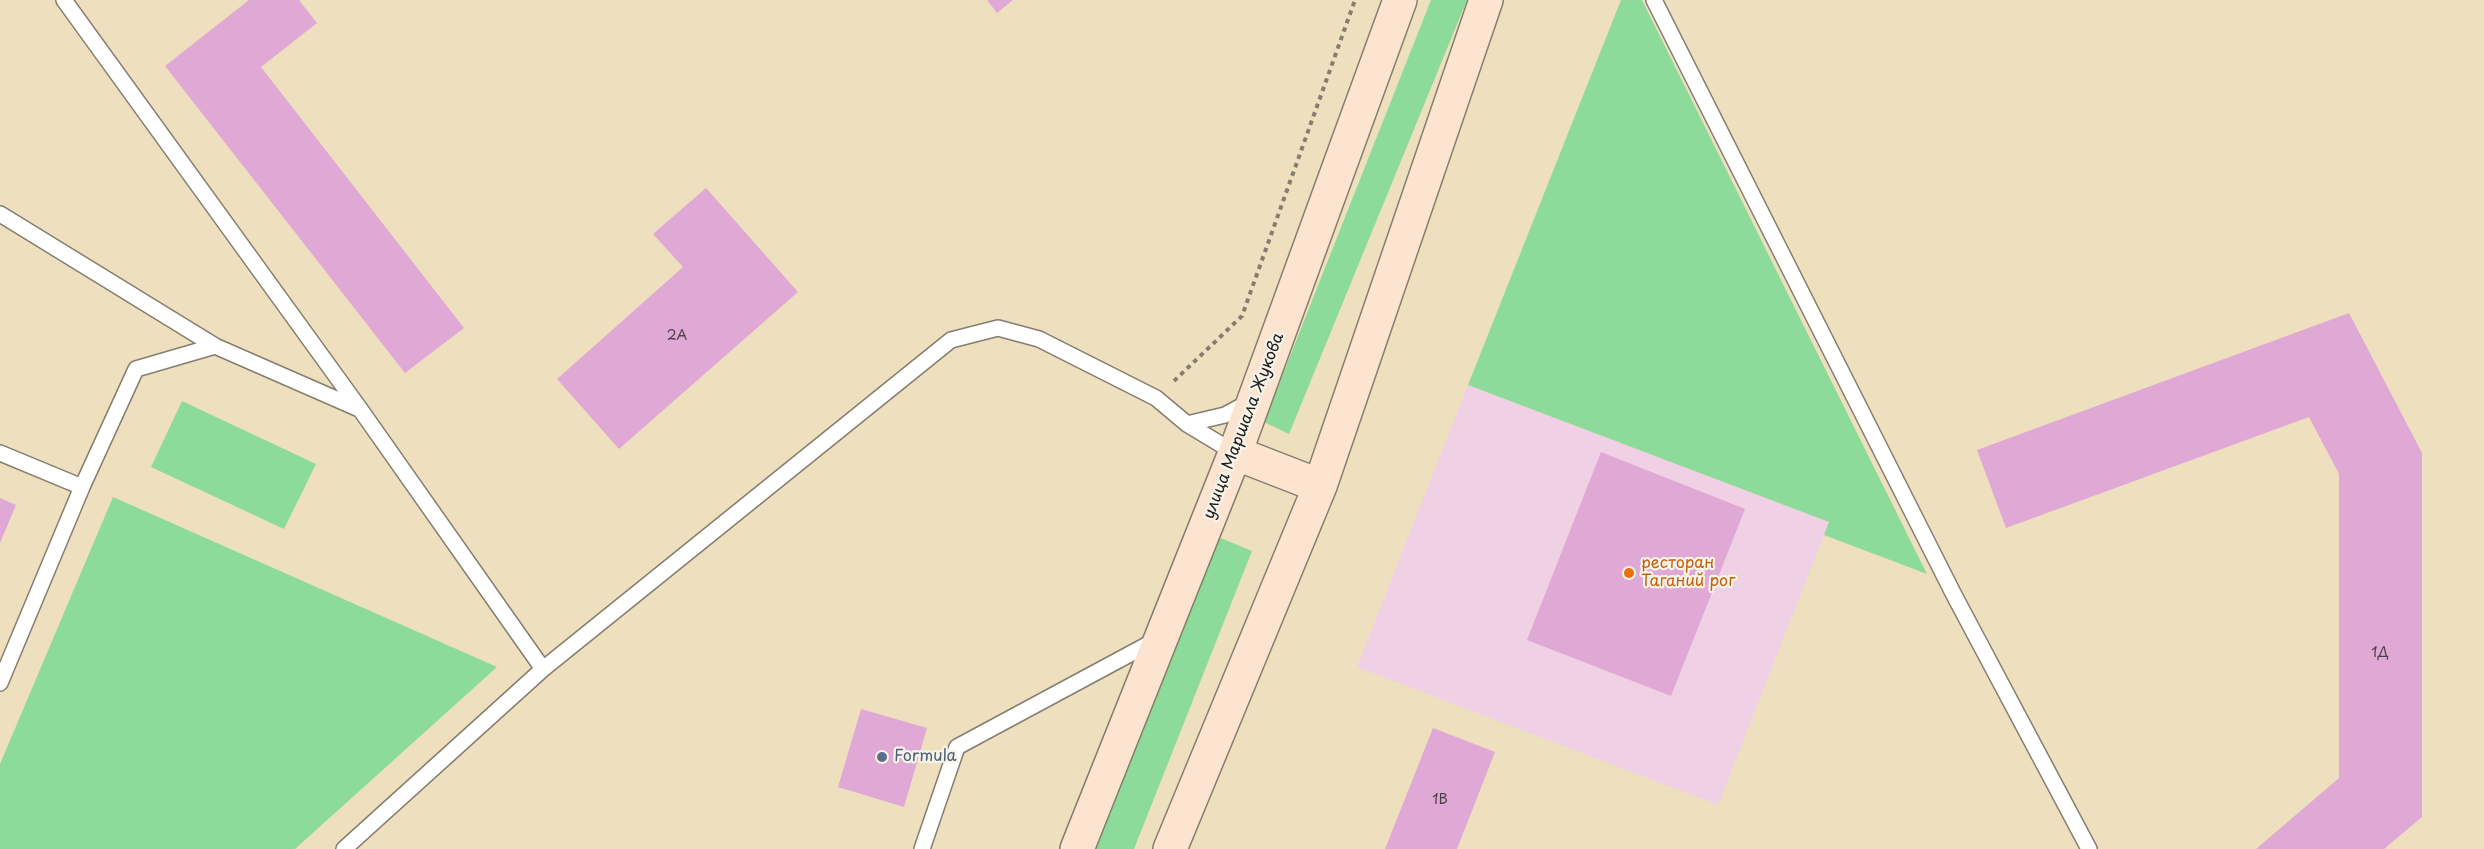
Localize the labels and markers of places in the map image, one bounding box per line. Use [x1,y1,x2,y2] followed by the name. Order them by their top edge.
[1641,554,1735,592] place label: ресторан Таганий рог
[1622,566,1636,580] marker: ресторан Таганий рог
[894,747,956,767] place label: Formula
[875,750,889,764] marker: Formula

